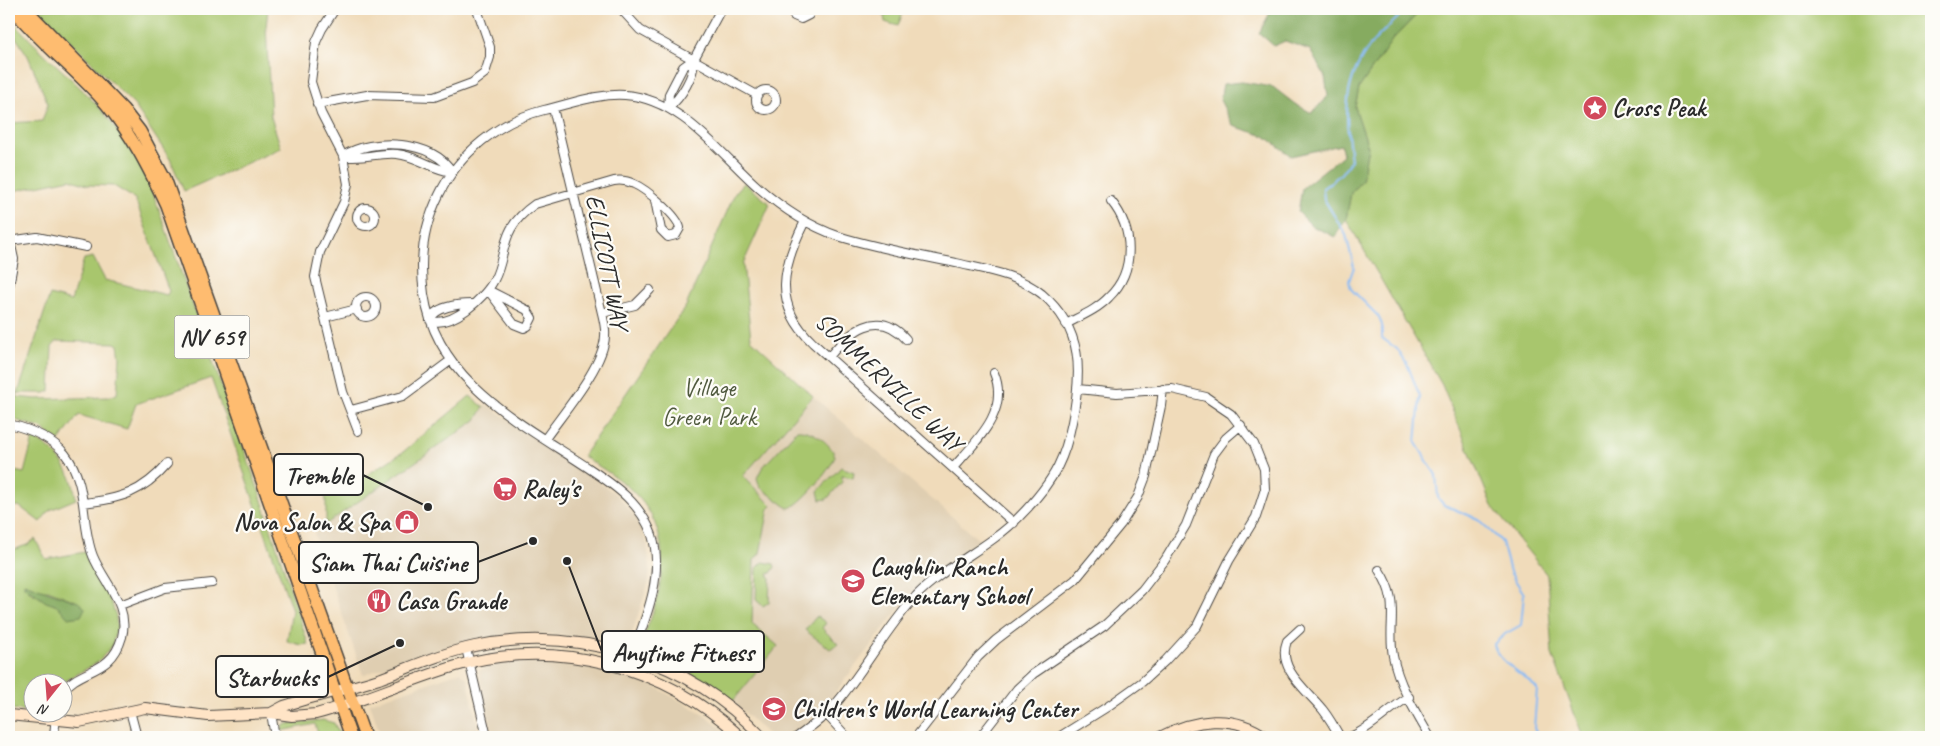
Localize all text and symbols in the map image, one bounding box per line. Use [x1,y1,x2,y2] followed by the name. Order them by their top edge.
[1612,92,1708,124] place label: Cross Peak
[1582,95,1608,121] place icon: Cross Peak
[578,192,637,336] street label: ELLICOTT WAY
[808,305,972,461] street label: SOMMERVILLE WAY
[174,316,250,358] road number: NV 659
[662,372,758,433] park label: Village Green Park
[274,454,363,495] callout: Tremble
[285,459,356,492] text: Tremble
[522,473,582,505] place label: Raley's
[492,476,518,502] supermarket icon: Raley's
[234,506,392,538] place label: Nova Salon & Spa
[394,509,420,535] shop icon: Nova Salon & Spa
[299,542,478,583] callout: Siam Thai Cuisine
[309,546,470,579] text: Siam Thai Cuisine
[870,551,1033,612] place label: Caughlin Ranch Elementary School
[840,568,866,594] school or university icon: Caughlin Ranch Elementary School
[396,585,509,617] place label: Casa Grande
[366,588,392,614] restaurant icon: Casa Grande
[602,631,764,672] callout: Anytime Fitness
[612,636,757,669] text: Anytime Fitness
[216,656,328,697] callout: Starbucks
[226,661,321,694] text: Starbucks
[22,674,72,724] north arrow
[792,693,1080,725] place label: Children's World Learning Center
[761,696,787,722] school or university icon: Children's World Learning Center
[35,700,51,719] text: N

